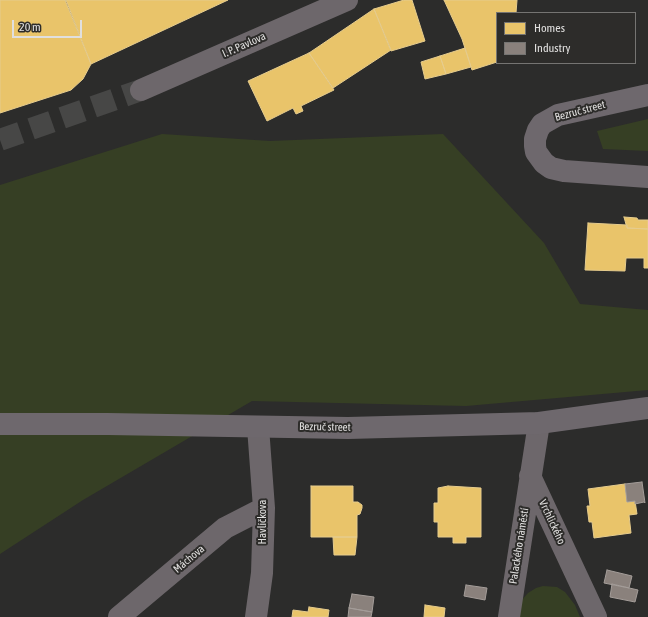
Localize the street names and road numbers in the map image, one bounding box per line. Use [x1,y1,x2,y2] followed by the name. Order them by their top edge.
[220,30,268,60] street label: I. P. Pavlova
[553,98,607,124] street label: Bezruč street
[299,420,351,434] street label: Bezruč street
[536,498,568,546] street label: Vrchlického
[256,500,270,544] street label: Havlíčkova
[506,507,532,585] street label: Palackého náměstí
[171,542,207,576] street label: Máchova

